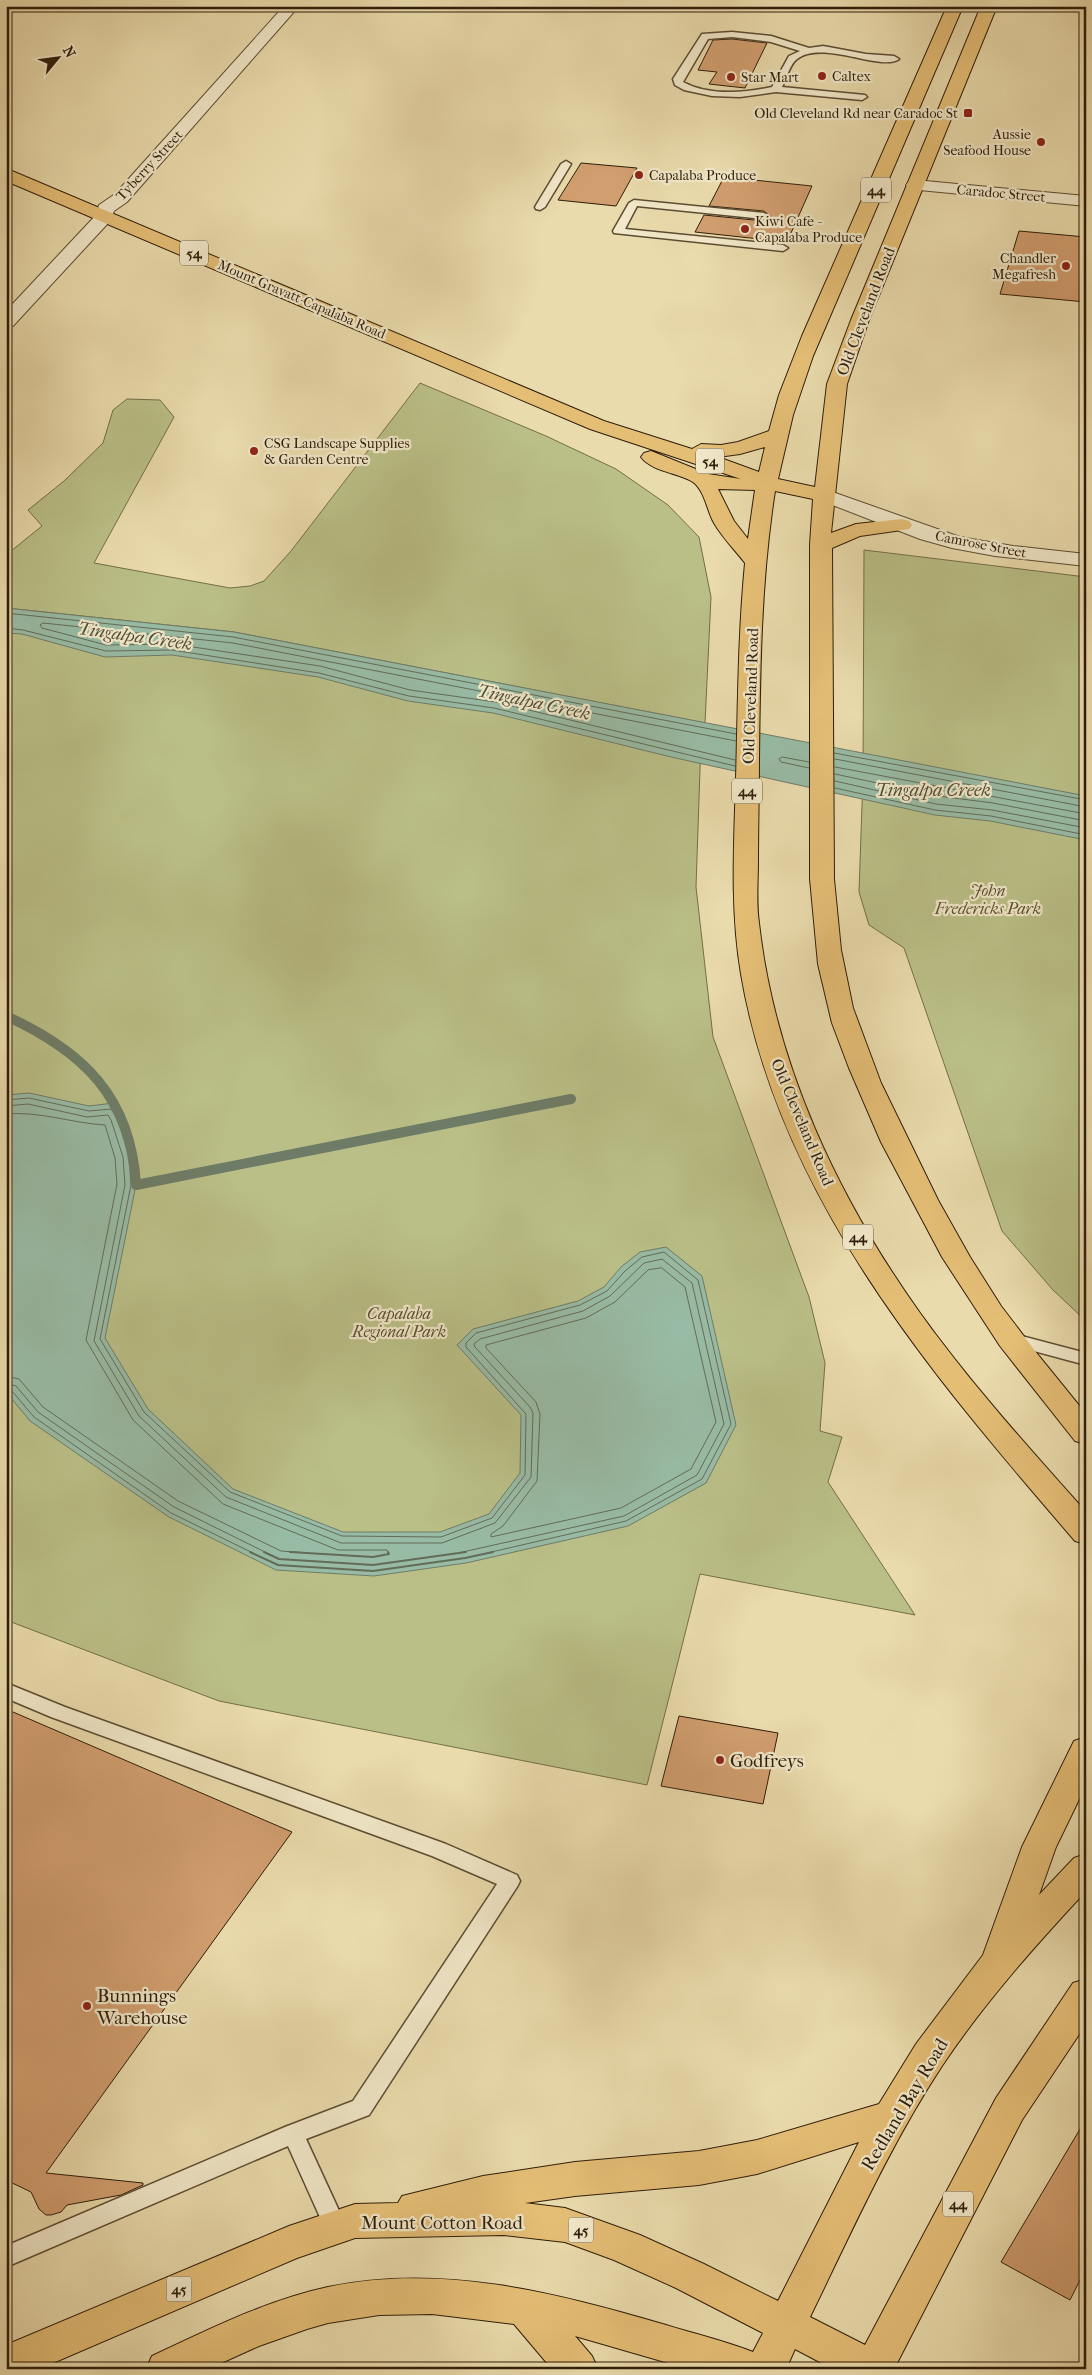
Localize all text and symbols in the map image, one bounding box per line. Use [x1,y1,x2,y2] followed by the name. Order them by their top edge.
[32,32,82,82] north arrow
[59,43,79,61] text: N
[832,68,872,85] place label: Caltex
[741,69,799,86] place label: Star Mart
[816,70,828,82] marker: Caltex
[725,71,737,83] marker: Star Mart
[754,105,958,122] place label: Old Cleveland Rd near Caradoc St
[962,107,974,119] marker: Old Cleveland Rd near Caradoc St
[943,126,1031,159] place label: Aussie Seafood House
[112,127,186,204] street label: Tyberry Street
[1035,136,1047,148] marker: Aussie Seafood House
[649,167,756,184] place label: Capalaba Produce
[633,169,645,181] marker: Capalaba Produce
[861,178,891,202] road number: 44
[956,181,1046,206] street label: Caradoc Street
[755,213,862,246] place label: Kiwi Cafe - Capalaba Produce
[739,223,751,235] marker: Kiwi Cafe - Capalaba Produce
[180,240,208,266] road number: 54
[832,244,899,378] street label: Old Cleveland Road
[992,250,1056,283] place label: Chandler Megafresh
[215,256,389,343] street label: Mount Gravatt-Capalaba Road
[1060,260,1072,272] marker: Chandler Megafresh
[264,435,410,468] place label: CSG Landscape Supplies & Garden Centre
[248,445,260,457] marker: CSG Landscape Supplies & Garden Centre
[696,448,724,474] road number: 54
[934,527,1028,562] street label: Camrose Street
[76,618,193,655] water label: Tingalpa Creek
[739,627,762,764] street label: Old Cleveland Road
[475,680,592,725] water label: Tingalpa Creek
[732,778,762,804] road number: 44
[875,780,991,801] water label: Tingalpa Creek
[934,881,1041,918] park label: John Fredericks Park
[767,1056,838,1189] street label: Old Cleveland Road
[843,1224,873,1250] road number: 44
[351,1304,446,1341] park label: Capalaba Regional Park
[730,1750,804,1772] place label: Godfreys
[714,1754,726,1766] marker: Godfreys
[96,1985,188,2029] place label: Bunnings Warehouse
[81,2000,93,2012] marker: Bunnings Warehouse
[857,2034,953,2174] street label: Redland Bay Road
[943,2192,973,2216] road number: 44
[361,2212,524,2234] street label: Mount Cotton Road
[568,2218,594,2242] road number: 45
[166,2276,192,2302] road number: 45

